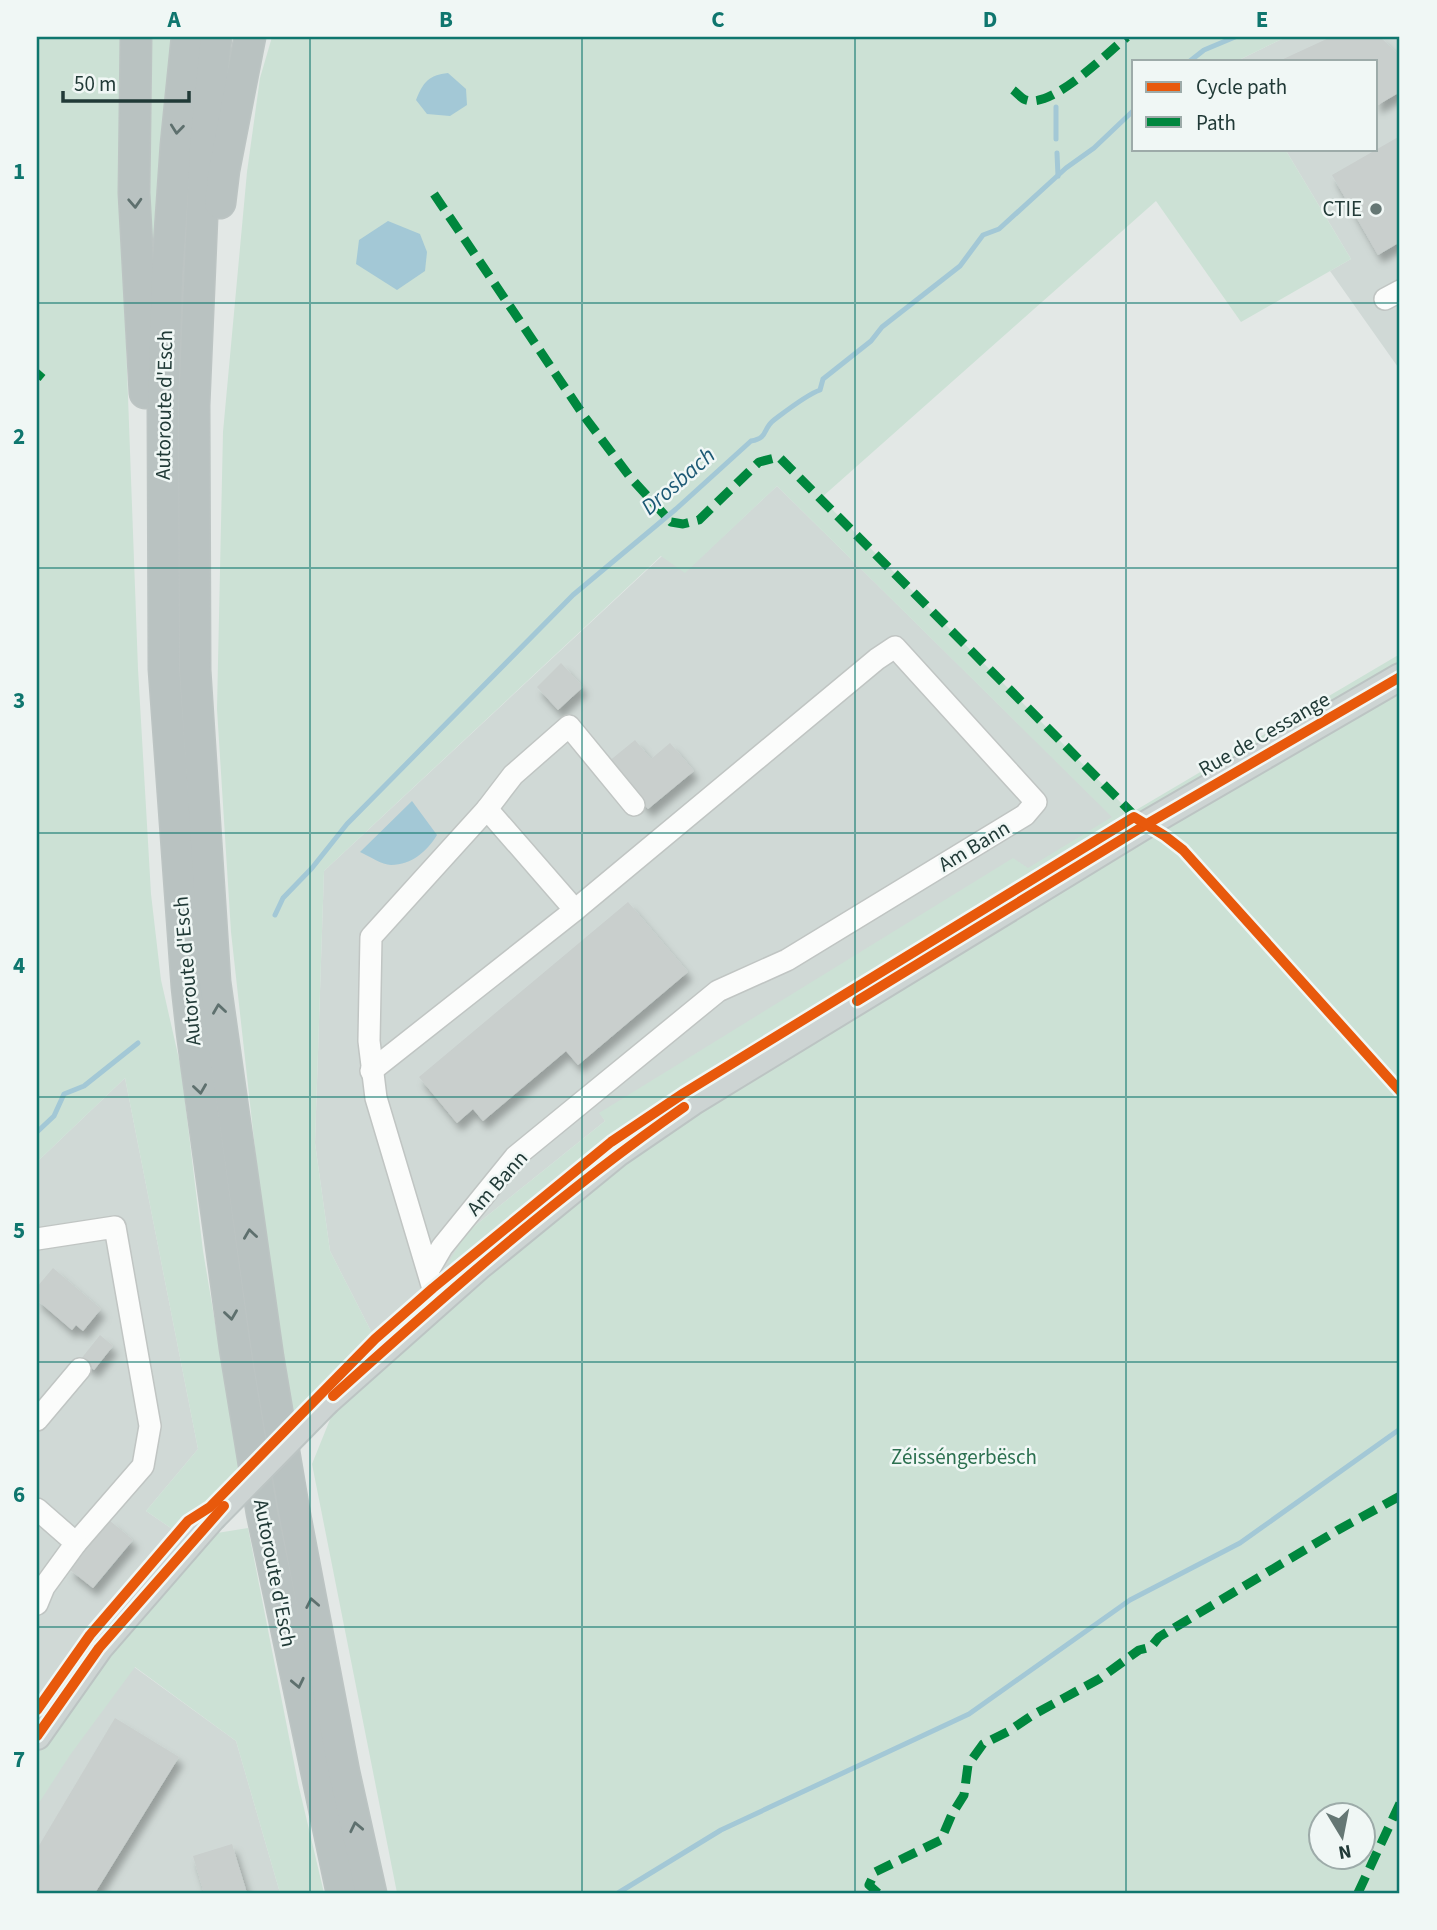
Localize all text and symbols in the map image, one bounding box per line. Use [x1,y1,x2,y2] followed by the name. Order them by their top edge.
[166,3,181,36] text: A
[439,3,453,36] text: B
[711,3,725,36] text: C
[983,3,997,36] text: D
[1256,3,1268,36] text: E
[63,60,189,104] scale bar
[1132,60,1378,150] legend
[74,69,116,99] text: 50 m
[1196,72,1287,102] text: Cycle path
[1196,108,1236,138] text: Path
[170,124,185,135] one-way arrow
[13,155,25,188] text: 1
[1323,194,1362,224] place label: CTIE
[127,198,142,209] one-way arrow
[1368,201,1384,217] marker: CTIE
[148,330,180,480] street label: Autoroute d'Esch
[13,420,25,453] text: 2
[634,439,722,523] water label: Drosbach
[13,684,25,717] text: 3
[1193,684,1335,784] street label: Rue de Cessange
[932,813,1016,879] street label: Am Bann
[166,895,208,1047] street label: Autoroute d'Esch
[13,949,25,982] text: 4
[212,1003,227,1015] one-way arrow
[192,1084,207,1095] one-way arrow
[459,1144,535,1222] street label: Am Bann
[13,1214,25,1247] text: 5
[243,1228,258,1240] one-way arrow
[223,1309,238,1321] one-way arrow
[891,1442,1037,1472] park label: Zéisséngerbësch
[13,1478,25,1511] text: 6
[246,1497,304,1649] street label: Autoroute d'Esch
[305,1598,320,1610] one-way arrow
[289,1677,304,1689] one-way arrow
[13,1743,25,1776] text: 7
[1308,1800,1378,1870] north arrow
[350,1821,365,1833] one-way arrow
[1336,1837,1353,1866] text: N

